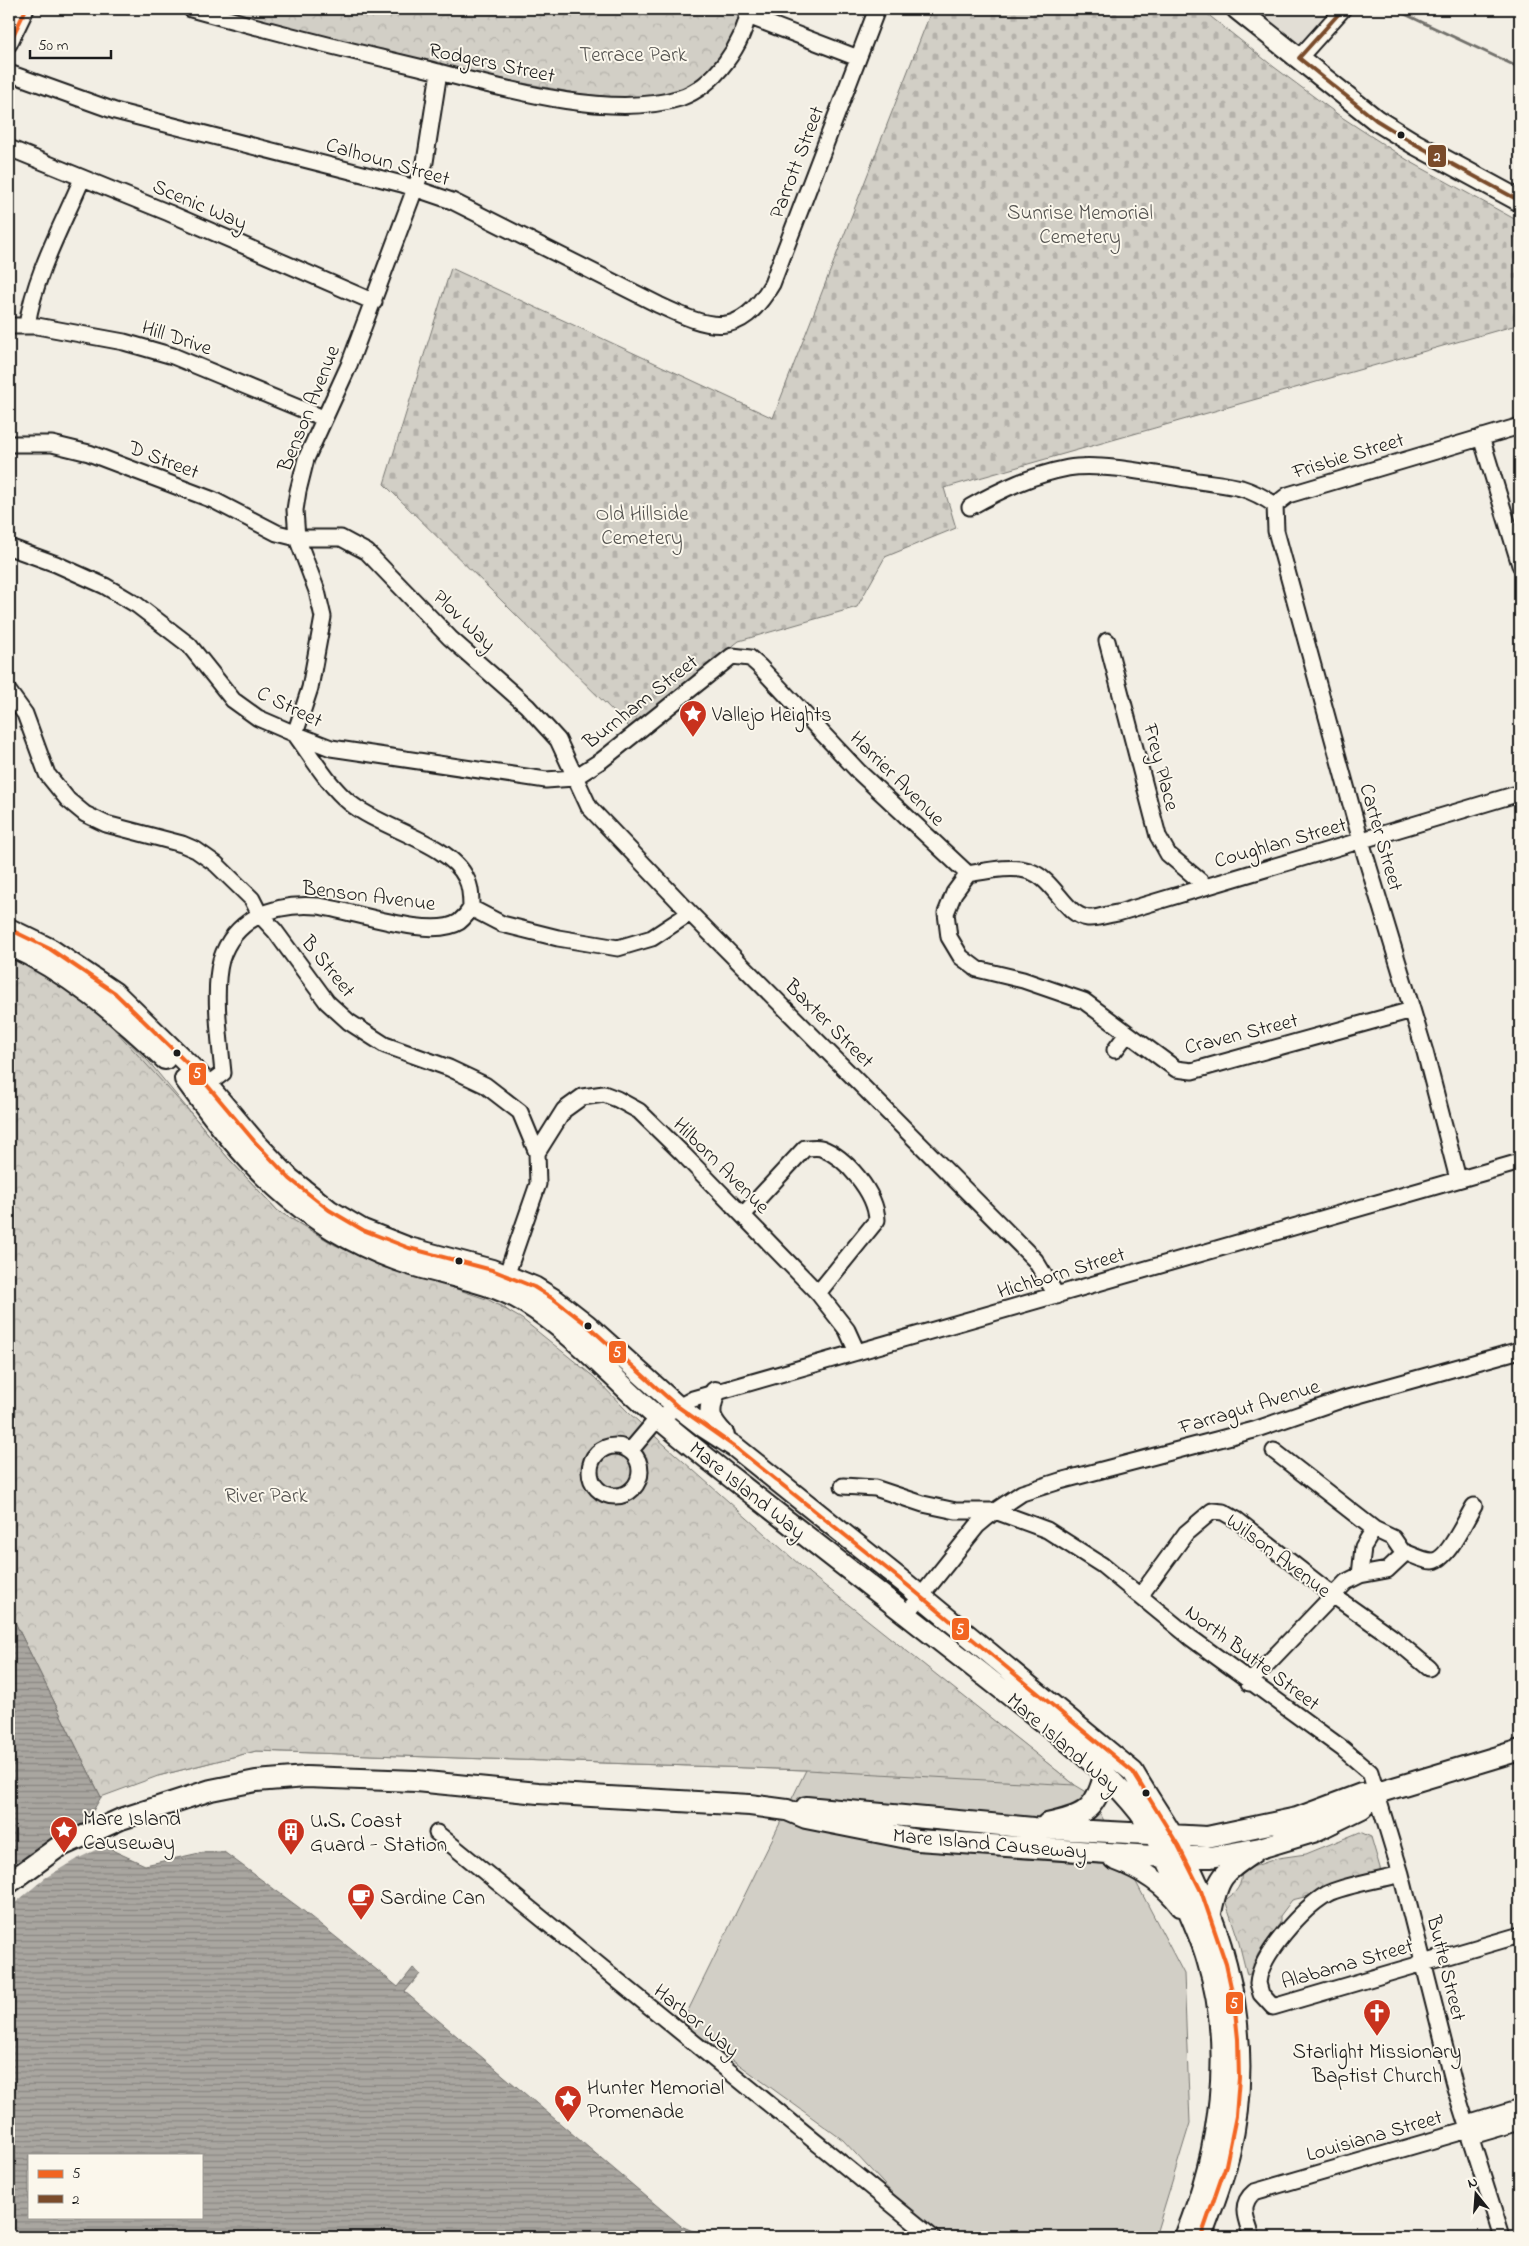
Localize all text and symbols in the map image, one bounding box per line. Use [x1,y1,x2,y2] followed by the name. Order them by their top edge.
[30,28,111,60] scale bar
[38,35,69,57] text: 50 m
[425,36,558,94] street label: Rodgers Street
[579,41,688,71] park label: Terrace Park
[763,102,833,223] street label: Parrott Street
[1396,130,1406,140] unlabelled marker
[322,131,453,195] street label: Calhoun Street
[1427,144,1447,168] line badge: 2
[1433,147,1441,168] text: 2
[146,172,251,241] street label: Scenic Way
[1007,199,1153,255] park label: Sunrise Memorial Cemetery
[137,313,216,364] street label: Hill Drive
[270,341,349,477] street label: Benson Avenue
[1288,426,1408,488] street label: Frisbie Street
[123,433,203,488] street label: D Street
[595,500,689,556] park label: Old Hillside Cemetery
[424,584,502,661] street label: Plov Way
[577,648,705,758] street label: Burnham Street
[251,679,327,737] street label: C Street
[678,699,708,738] place icon: Vallejo Heights
[711,701,832,733] place label: Vallejo Heights
[1132,720,1186,816] street label: Frey Place
[842,725,952,834] street label: Harrier Avenue
[1350,780,1410,895] street label: Carter Street
[1211,811,1351,879] street label: Coughlan Street
[299,874,438,920] street label: Benson Avenue
[292,929,362,1005] street label: B Street
[776,972,880,1076] street label: Baxter Street
[1182,1006,1301,1064] street label: Craven Street
[172,1048,182,1058] unlabelled marker
[188,1062,207,1086] line badge: 5
[193,1064,201,1085] text: 5
[665,1111,776,1222] street label: Hilborn Avenue
[994,1240,1129,1308] street label: Hichborn Street
[454,1256,464,1266] unlabelled marker
[583,1321,593,1331] unlabelled marker
[608,1340,627,1364] line badge: 5
[613,1343,621,1364] text: 5
[1175,1372,1325,1446] street label: Farragut Avenue
[681,1435,812,1550] street label: Mare Island Way
[224,1482,308,1512] park label: River Park
[1219,1507,1337,1606] street label: Wilson Avenue
[1178,1598,1325,1719] street label: North Butte Street
[951,1617,970,1641] line badge: 5
[956,1620,964,1641] text: 5
[998,1686,1126,1804] street label: Mare Island Way
[1141,1788,1151,1798] unlabelled marker
[83,1805,181,1861] place label: Mare Island Causeway
[310,1807,447,1861] place label: U.S. Coast Guard - Station
[49,1815,79,1854] place icon: Mare Island Causeway
[276,1817,306,1856] building icon: U.S. Coast Guard - Station
[891,1822,1088,1870] street label: Mare Island Causeway
[346,1882,376,1921] cafe icon: Sardine Can
[380,1884,485,1914] place label: Sardine Can
[1417,1912,1473,2024] street label: Butte Street
[1278,1932,1417,1998] street label: Alabama Street
[645,1977,745,2067] street label: Harbor Way
[1225,1991,1244,2015] line badge: 5
[1230,1994,1238,2015] text: 5
[1362,1998,1392,2037] church icon: Starlight Missionary Baptist Church
[1292,2038,1462,2092] place label: Starlight Missionary Baptist Church
[587,2074,724,2128] place label: Hunter Memorial Promenade
[553,2084,583,2123] place icon: Hunter Memorial Promenade
[1303,2103,1446,2171] street label: Louisiana Street
[28,2154,202,2218] legend
[72,2163,81,2185] text: 5
[1452,2168,1502,2218] north arrow
[1465,2172,1480,2194] text: N
[72,2189,80,2211] text: 2

